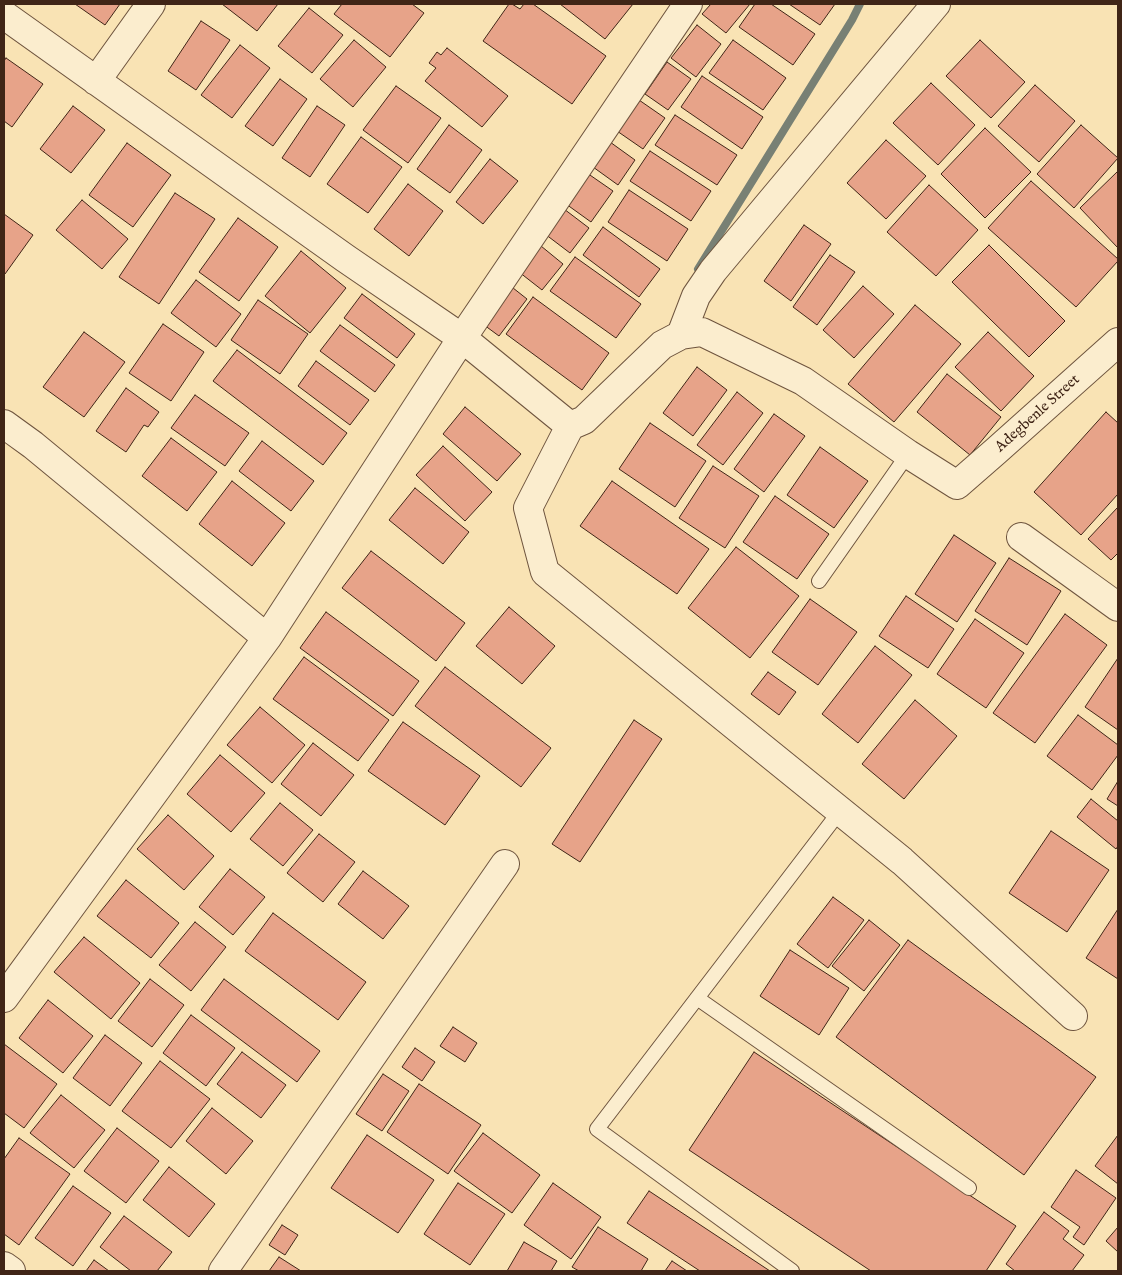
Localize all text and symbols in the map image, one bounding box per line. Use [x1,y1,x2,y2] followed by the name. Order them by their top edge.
[992,371,1084,457] street label: Adegbenle Street

